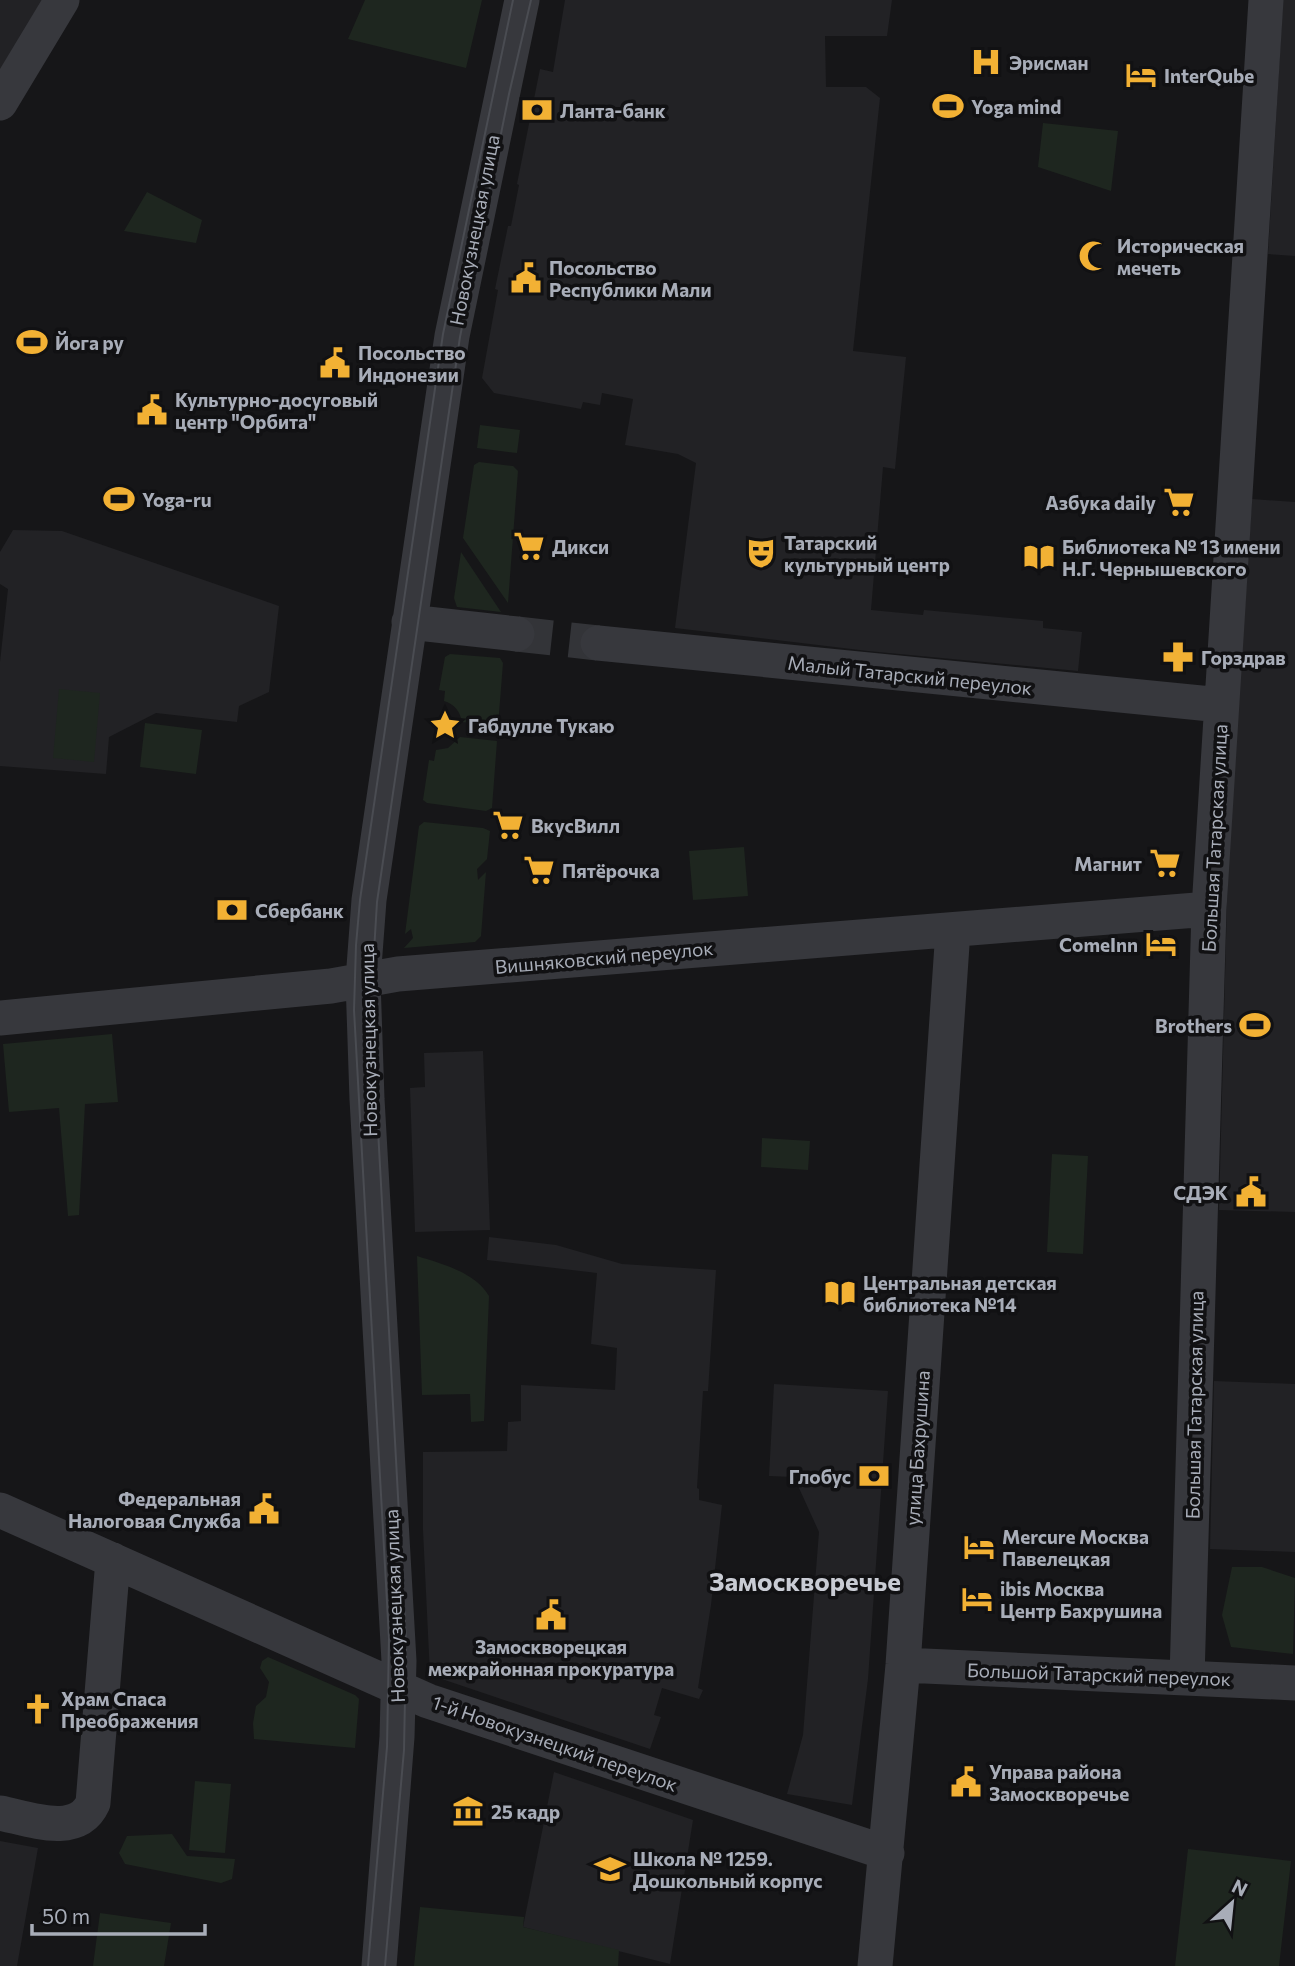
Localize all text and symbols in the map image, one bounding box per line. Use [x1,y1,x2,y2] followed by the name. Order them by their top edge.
[969,45,1003,79] hospital icon: Эрисман
[1009,51,1089,74] place label: Эрисман
[1124,58,1158,92] hotel icon: InterQube
[1164,64,1254,87] place label: InterQube
[931,89,965,123] sports icon: Yoga mind
[520,93,554,127] bank icon: Ланта-банк
[971,95,1061,118] place label: Yoga mind
[560,99,666,122] place label: Ланта-банк
[444,133,504,327] street label: Новокузнецкая улица
[1117,234,1244,279] place label: Историческая мечеть
[1077,239,1111,273] mosque icon: Историческая мечеть
[549,256,711,301] place label: Посольство Республики Мали
[509,261,543,295] public building icon: Посольство Республики Мали
[15,325,49,359] sports icon: Йога ру
[55,331,124,354] place label: Йога ру
[358,341,466,386] place label: Посольство Индонезии
[318,346,352,380] public building icon: Посольство Индонезии
[175,388,378,433] place label: Культурно-досуговый центр "Орбита"
[135,393,169,427] public building icon: Культурно-досуговый центр "Орбита"
[102,482,136,516] sports icon: Yoga-ru
[1162,485,1196,519] supermarket icon: Азбука daily
[142,488,212,511] place label: Yoga-ru
[1045,491,1157,514] place label: Азбука daily
[512,529,546,563] supermarket icon: Дикси
[784,531,950,576] place label: Татарский культурный центр
[552,535,609,558] place label: Дикси
[1062,535,1280,580] place label: Библиотека № 13 имени Н.Г. Чернышевского
[744,536,778,570] theatre icon: Татарский культурный центр
[1022,540,1056,574] library icon: Библиотека № 13 имени Н.Г. Чернышевского
[1161,640,1195,674] pharmacy icon: Горздрав
[1201,646,1286,669] place label: Горздрав
[787,651,1033,699] street label: Малый Татарский переулок
[428,708,462,742] place icon: Габдулле Тукаю
[468,714,615,737] place label: Габдулле Тукаю
[1197,723,1231,953] street label: Большая Татарская улица
[491,808,525,842] supermarket icon: ВкусВилл
[531,814,620,837] place label: ВкусВилл
[1148,846,1182,880] supermarket icon: Магнит
[1074,852,1142,875] place label: Магнит
[522,853,556,887] supermarket icon: Пятёрочка
[562,859,660,882] place label: Пятёрочка
[215,893,249,927] bank icon: Сбербанк
[255,899,344,922] place label: Сбербанк
[1144,927,1178,961] hotel icon: ComeInn
[1059,933,1138,956] place label: ComeInn
[494,936,714,978] street label: Вишняковский переулок
[355,943,381,1137] street label: Новокузнецкая улица
[1238,1008,1272,1042] sports icon: Brothers
[1155,1014,1232,1037] place label: Brothers
[1234,1175,1268,1209] public building icon: СДЭК
[1173,1181,1228,1204] place label: СДЭК
[863,1271,1057,1316] place label: Центральная детская библиотека №14
[823,1276,857,1310] library icon: Центральная детская библиотека №14
[1181,1291,1207,1519] street label: Большая Татарская улица
[900,1370,934,1526] street label: улица Бахрушина
[857,1459,891,1493] bank icon: Глобус
[789,1465,851,1488] place label: Глобус
[68,1487,241,1532] place label: Федеральная Налоговая Служба
[247,1492,281,1526] public building icon: Федеральная Налоговая Служба
[379,1509,409,1703] street label: Новокузнецкая улица
[1002,1525,1149,1570] place label: Mercure Москва Павелецкая
[962,1530,996,1564] hotel icon: Mercure Москва Павелецкая
[709,1565,901,1596] district label: Замоскворечье
[1000,1577,1162,1622] place label: ibis Москва Центр Бахрушина
[960,1582,994,1616] hotel icon: ibis Москва Центр Бахрушина
[534,1598,568,1632] public building icon: Замоскворецкая межрайонная прокуратура
[428,1635,674,1680] place label: Замоскворецкая межрайонная прокуратура
[967,1658,1231,1690] street label: Большой Татарский переулок
[61,1687,198,1732] place label: Храм Спаса Преображения
[429,1690,681,1796] street label: 1-й Новокузнецкий переулок
[21,1692,55,1726] church icon: Храм Спаса Преображения
[989,1760,1129,1805] place label: Управа района Замоскворечье
[949,1765,983,1799] public building icon: Управа района Замоскворечье
[451,1794,485,1828] museum icon: 25 кадр
[491,1800,560,1823] place label: 25 кадр
[633,1847,823,1892] place label: Школа № 1259. Дошкольный корпус
[593,1852,627,1886] school or university icon: Школа № 1259. Дошкольный корпус
[1197,1868,1267,1938] north arrow
[1228,1874,1252,1901] text: N
[32,1892,205,1936] scale bar
[42,1903,90,1928] text: 50 m

